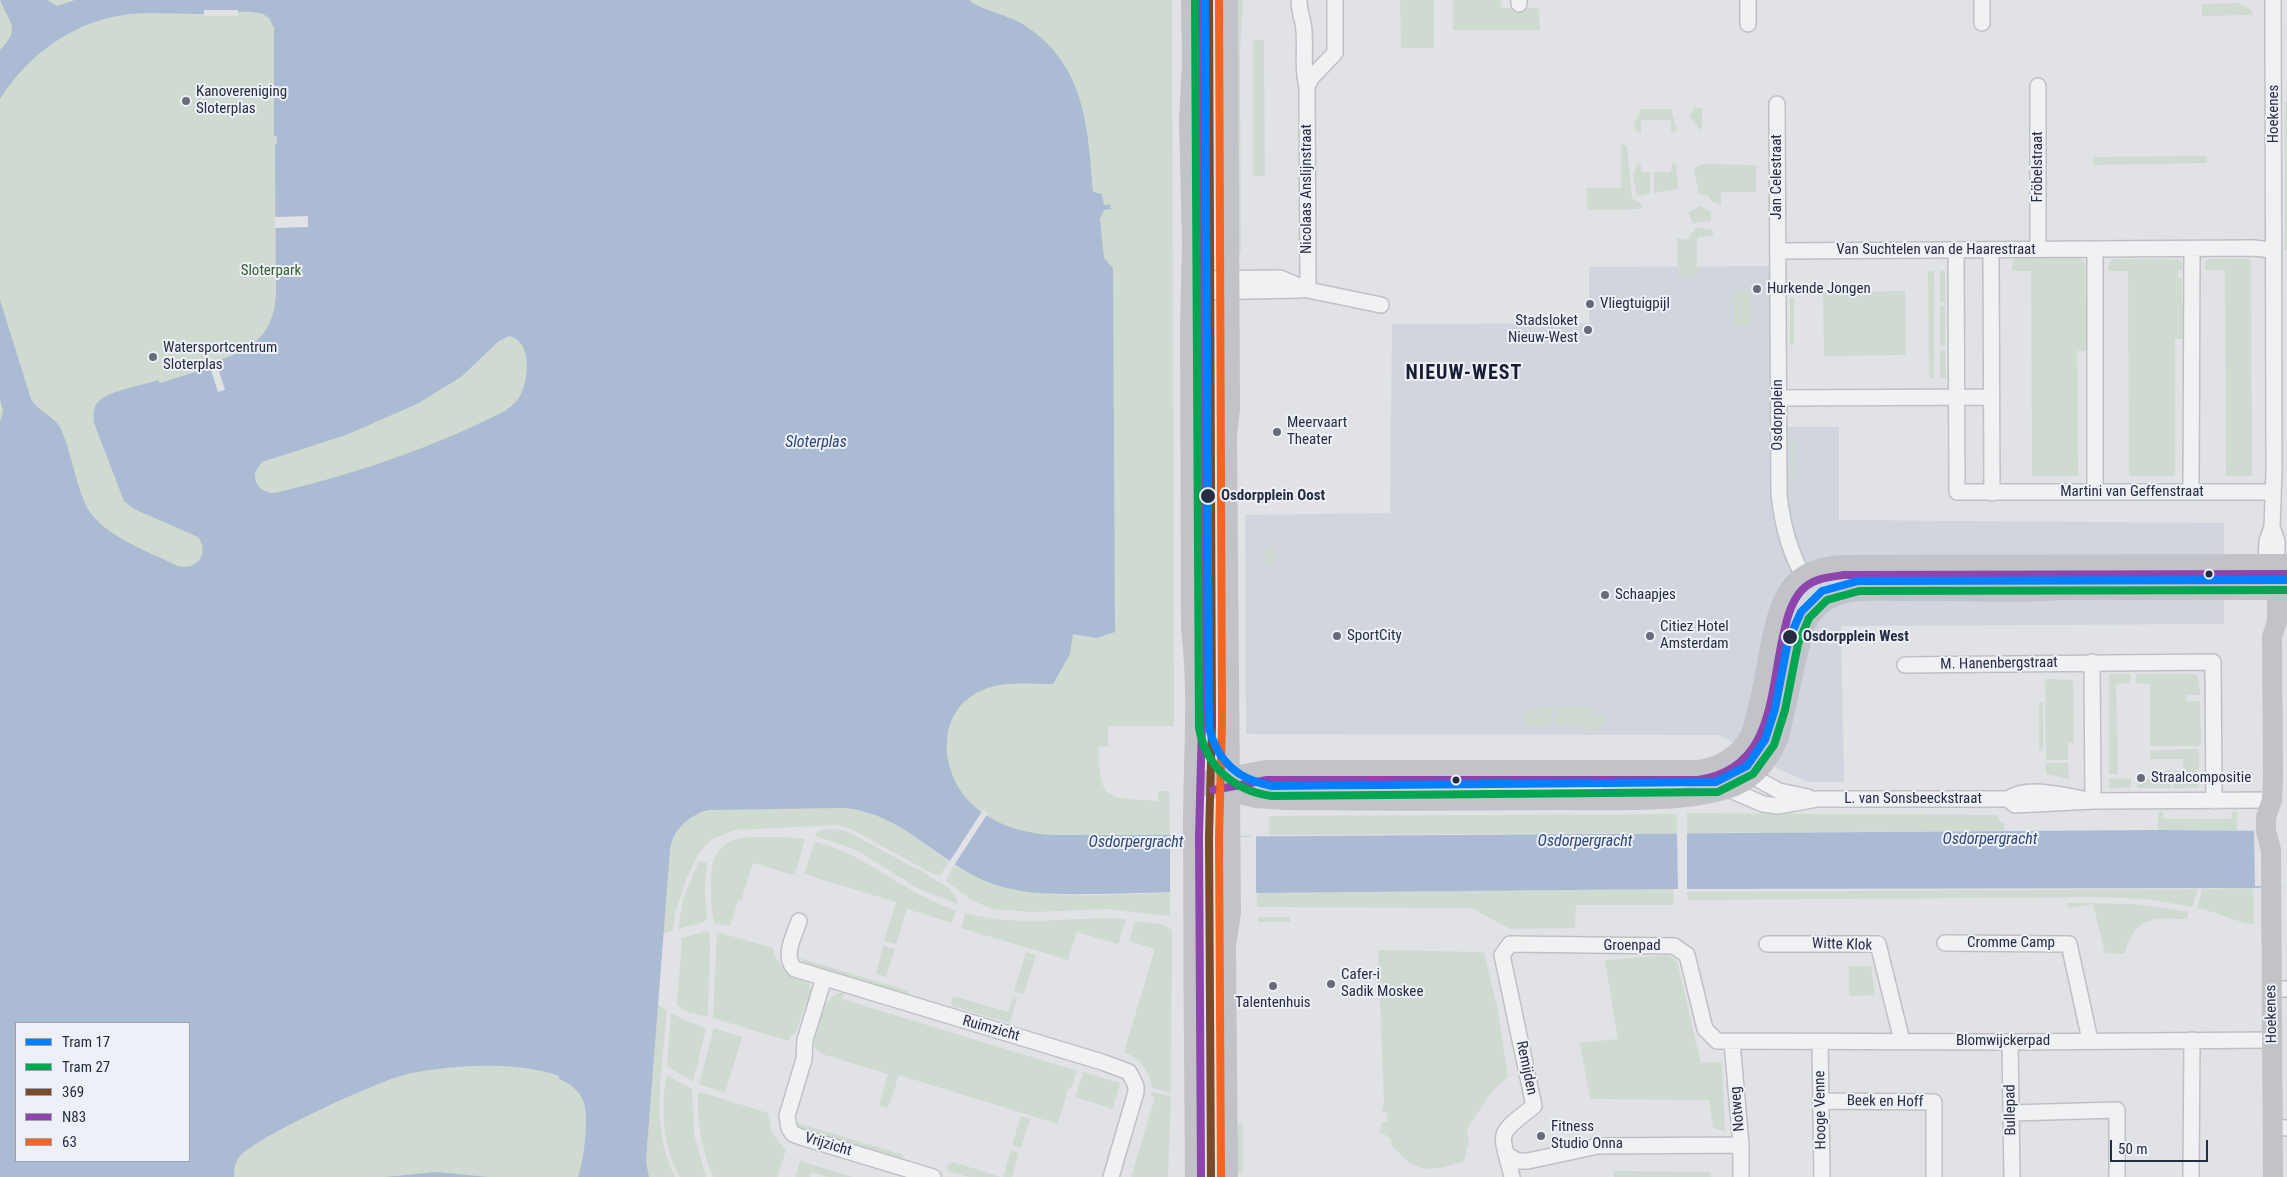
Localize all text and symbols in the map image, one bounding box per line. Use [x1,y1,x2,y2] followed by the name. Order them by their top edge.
[196,83,287,118] place label: Kanovereniging Sloterplas
[2265,85,2283,143] street label: Hoekenes
[180,95,192,107] marker: Kanovereniging Sloterplas
[1298,124,1316,254] street label: Nicolaas Anslijnstraat
[2029,131,2047,203] street label: Fröbelstraat
[1768,134,1786,220] street label: Jan Celestraat
[1836,241,2036,259] street label: Van Suchtelen van de Haarestraat
[241,262,301,280] park label: Sloterpark
[1767,280,1871,298] place label: Hurkende Jongen
[1751,283,1763,295] marker: Hurkende Jongen
[1600,295,1670,313] place label: Vliegtuigpijl
[1584,298,1596,310] marker: Vliegtuigpijl
[1508,312,1578,347] place label: Stadsloket Nieuw-West
[1582,324,1594,336] marker: Stadsloket Nieuw-West
[163,339,277,374] place label: Watersportcentrum Sloterplas
[147,351,159,363] marker: Watersportcentrum Sloterplas
[1404,362,1524,386] district label: NIEUW-WEST
[1769,379,1787,451] street label: Osdorpplein
[1287,414,1347,449] place label: Meervaart Theater
[1271,426,1283,438] marker: Meervaart Theater
[785,433,847,453] water label: Sloterplas
[2060,483,2204,501] street label: Martini van Geffenstraat
[1199,487,1217,505] marker: Osdorpplein Oost
[1221,487,1325,505] place label: Osdorpplein Oost
[2204,569,2214,579] unlabelled marker
[1615,586,1676,604] place label: Schaapjes
[1599,589,1611,601] marker: Schaapjes
[1660,618,1729,653] place label: Citiez Hotel Amsterdam
[1347,627,1402,645] place label: SportCity
[1781,628,1799,646] marker: Osdorpplein West
[1803,628,1909,646] place label: Osdorpplein West
[1331,630,1343,642] marker: SportCity
[1644,630,1656,642] marker: Citiez Hotel Amsterdam
[1940,654,2058,674] street label: M. Hanenbergstraat
[2151,769,2251,787] place label: Straalcompositie
[2135,772,2147,784] marker: Straalcompositie
[1451,775,1461,785] unlabelled marker
[1844,790,1982,808] street label: L. van Sonsbeeckstraat
[1943,830,2037,850] water label: Osdorpergracht
[1538,832,1632,852] water label: Osdorpergracht
[1089,833,1183,853] water label: Osdorpergracht
[1967,934,2055,952] street label: Cromme Camp
[1812,935,1872,955] street label: Witte Klok
[1603,937,1661,955] street label: Groenpad
[1341,966,1423,1001] place label: Cafer-i Sadik Moskee
[1325,978,1337,990] marker: Cafer-i Sadik Moskee
[1267,980,1279,992] marker: Talentenhuis
[2262,985,2282,1043] street label: Hoekenes
[1235,994,1311,1012] place label: Talentenhuis
[960,1012,1022,1046] street label: Ruimzicht
[15,1022,190,1162] legend
[1956,1032,2050,1050] street label: Blomwijckerpad
[62,1033,110,1051] text: Tram 17
[1511,1039,1541,1097] street label: Remijden
[62,1058,110,1076] text: Tram 27
[1811,1070,1831,1150] street label: Hooge Venne
[62,1083,84,1101] text: 369
[2002,1084,2020,1136] street label: Bullepad
[1727,1086,1749,1132] street label: Notweg
[1847,1092,1923,1112] street label: Beek en Hoff
[62,1108,86,1126] text: N83
[1551,1118,1623,1153] place label: Fitness Studio Onna
[802,1129,854,1161] street label: Vrijzicht
[1535,1130,1547,1142] marker: Fitness Studio Onna
[2112,1130,2210,1162] scale bar
[62,1133,77,1151] text: 63
[2118,1140,2148,1158] text: 50 m

